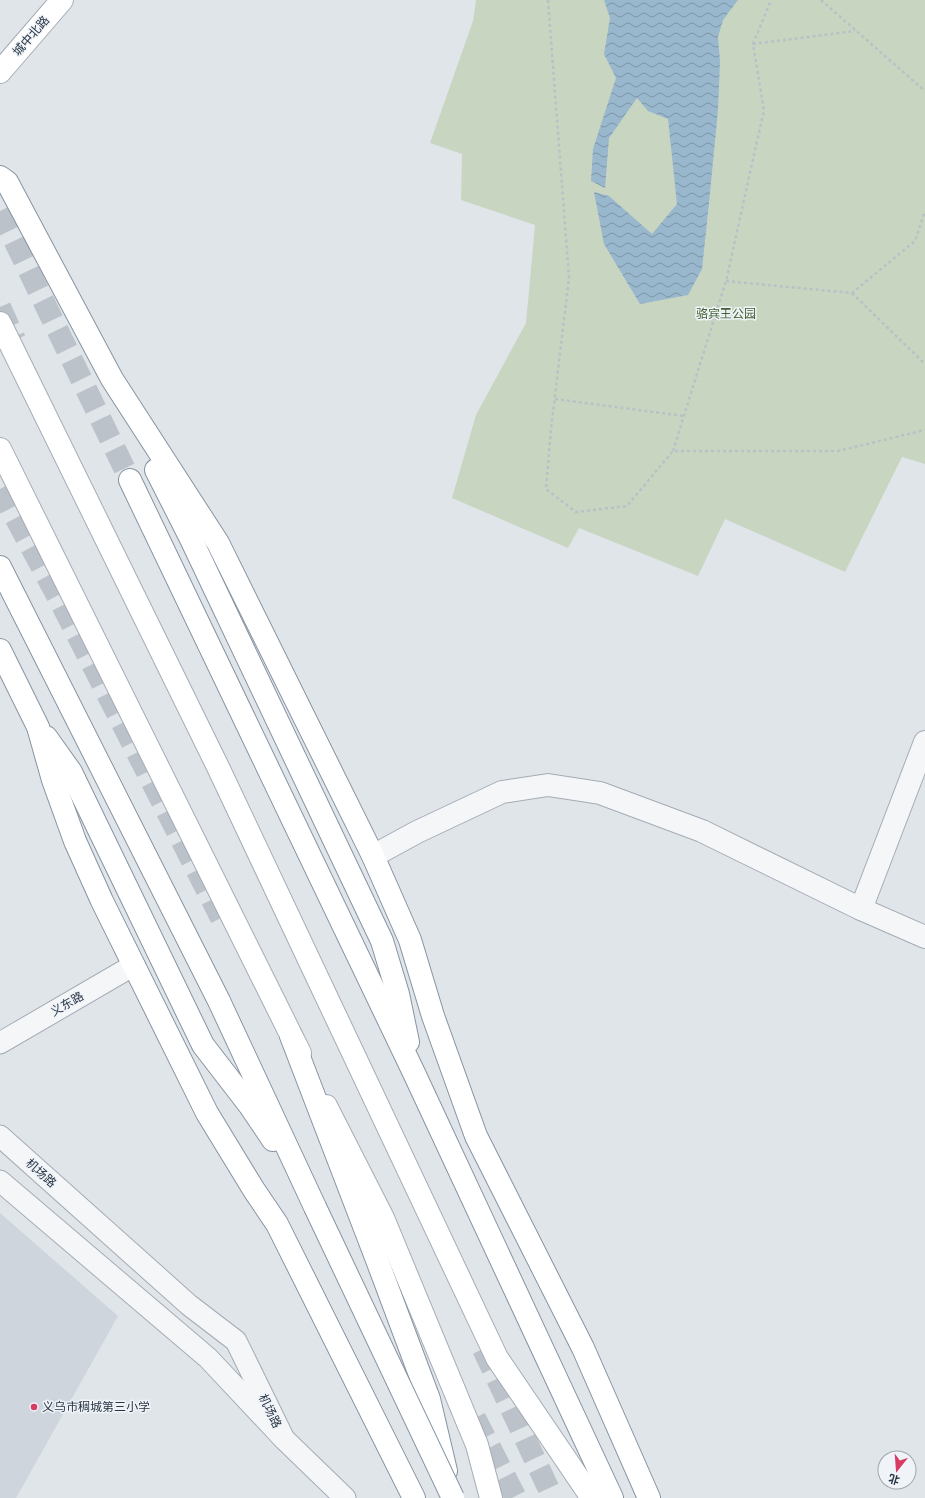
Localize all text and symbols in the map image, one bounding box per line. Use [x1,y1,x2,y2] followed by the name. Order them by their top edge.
[10,13,52,59] street label: 城中北路
[696,307,756,321] park label: 骆宾王公园
[48,989,86,1019] street label: 义东路
[23,1156,59,1190] street label: 机场路
[256,1392,284,1430] street label: 机场路
[42,1400,150,1414] place label: 义乌市稠城第三小学
[29,1402,39,1412] marker: 义乌市稠城第三小学
[877,1450,917,1490] north arrow
[887,1471,901,1487] text: 北

